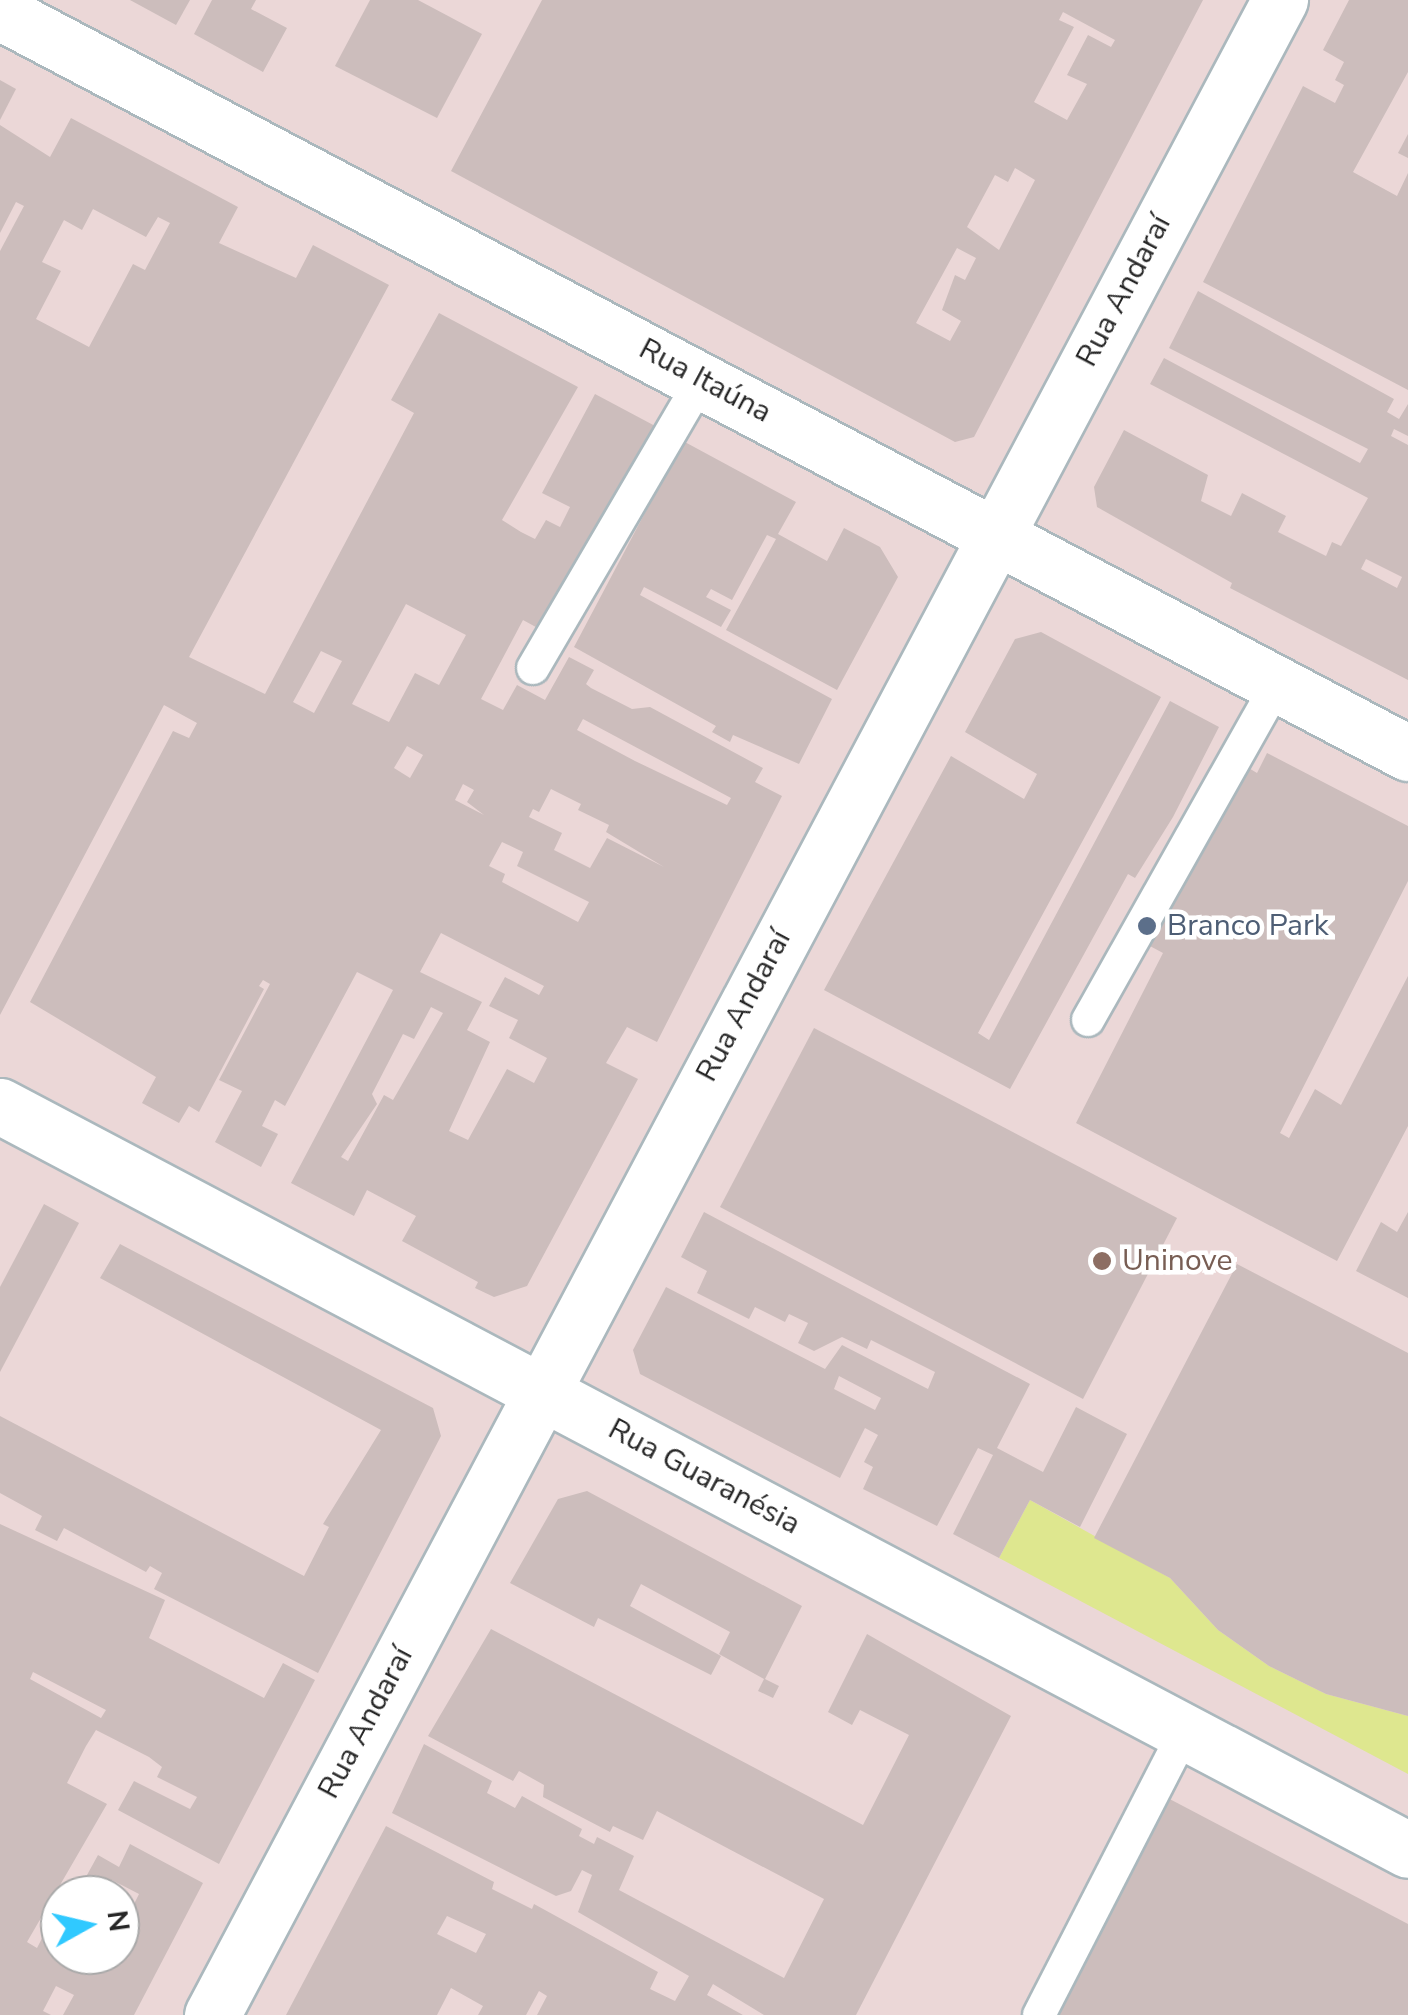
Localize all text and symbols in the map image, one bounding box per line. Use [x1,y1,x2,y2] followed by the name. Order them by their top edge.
[1069,209,1179,373] street label: Rua Andaraí
[633,331,777,431] street label: Rua Itaúna
[1167,908,1329,944] place label: Branco Park
[1136,915,1158,937] marker: Branco Park
[689,924,799,1088] street label: Rua Andaraí
[1122,1243,1233,1279] place label: Uninove
[1091,1250,1113,1272] marker: Uninove
[602,1411,806,1543] street label: Rua Guaranésia
[311,1641,421,1805] street label: Rua Andaraí
[40,1875,140,1975] north arrow
[97,1908,138,1934] text: N

